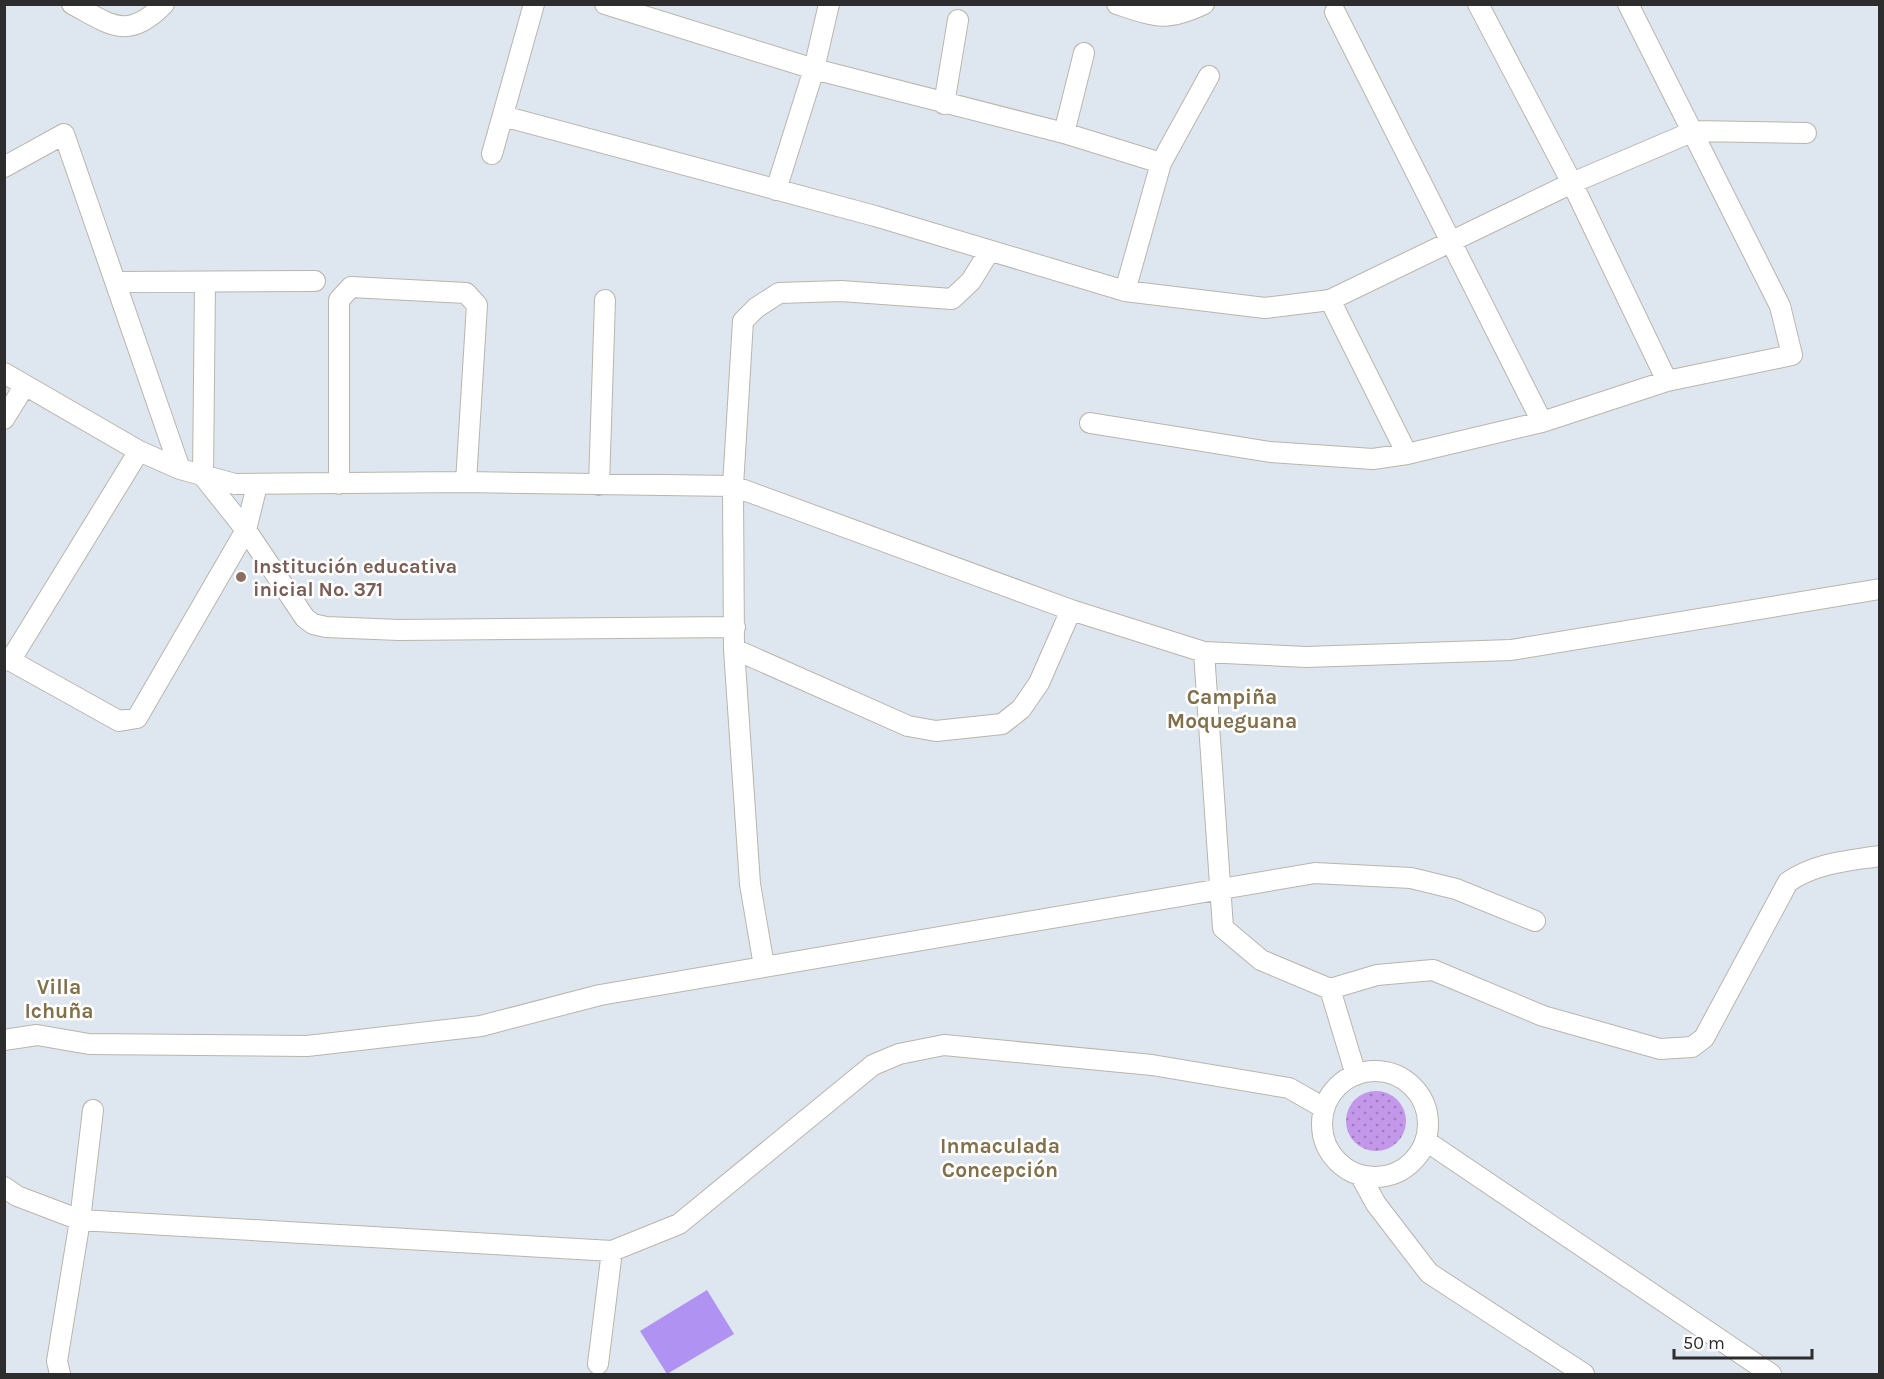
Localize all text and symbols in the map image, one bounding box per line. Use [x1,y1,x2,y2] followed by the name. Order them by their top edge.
[253,555,457,601] place label: Institución educativa inicial No. 371
[234,570,248,584] marker: Institución educativa inicial No. 371
[1167,685,1297,734] district label: Campiña Moqueguana
[24,975,94,1023] district label: Villa Ichuña
[940,1134,1060,1182] district label: Inmaculada Concepción
[1674,1322,1812,1360] scale bar
[1683,1332,1725,1354] text: 50 m

